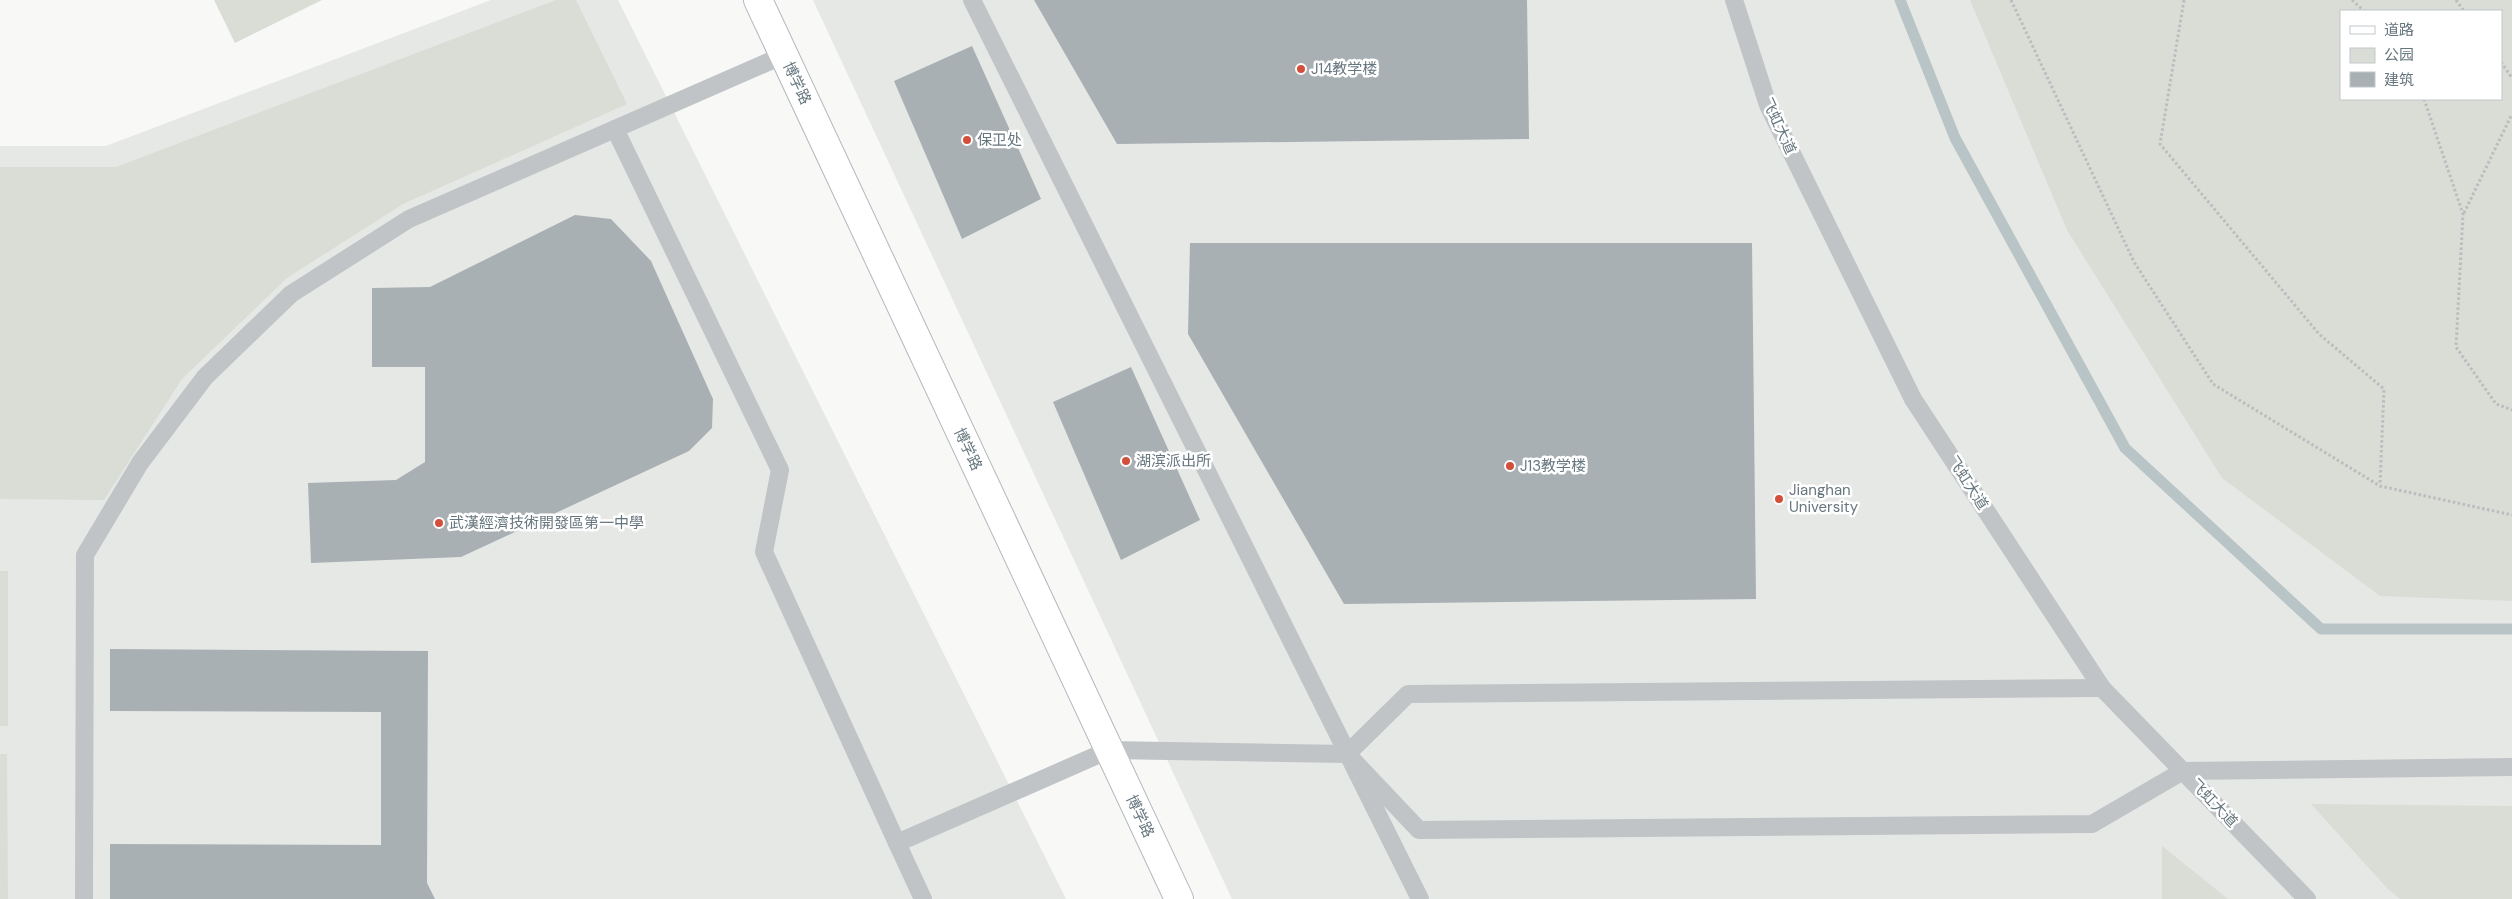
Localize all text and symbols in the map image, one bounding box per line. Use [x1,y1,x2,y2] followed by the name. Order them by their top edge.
[2340,10,2502,100] legend
[2384,20,2414,40] text: 道路
[2384,45,2414,65] text: 公园
[778,58,816,108] street label: 博学路
[1311,59,1377,79] place label: J14教学楼
[1295,63,1307,75] marker: J14教学楼
[2384,70,2414,90] text: 建筑
[1757,95,1801,157] street label: 飞虹大道
[977,130,1022,150] place label: 保卫处
[961,134,973,146] marker: 保卫处
[949,424,987,474] street label: 博学路
[1136,451,1211,471] place label: 湖滨派出所
[1943,452,1993,514] street label: 飞虹大道
[1120,455,1132,467] marker: 湖滨派出所
[1520,456,1586,476] place label: J13教学楼
[1504,460,1516,472] marker: J13教学楼
[1789,480,1859,517] place label: Jianghan University
[1773,493,1785,505] marker: Jianghan University
[449,513,644,533] place label: 武漢經濟技術開發區第一中學
[433,517,445,529] marker: 武漢經濟技術開發區第一中學
[2186,774,2242,832] street label: 飞虹大道
[1121,791,1159,841] street label: 博学路

